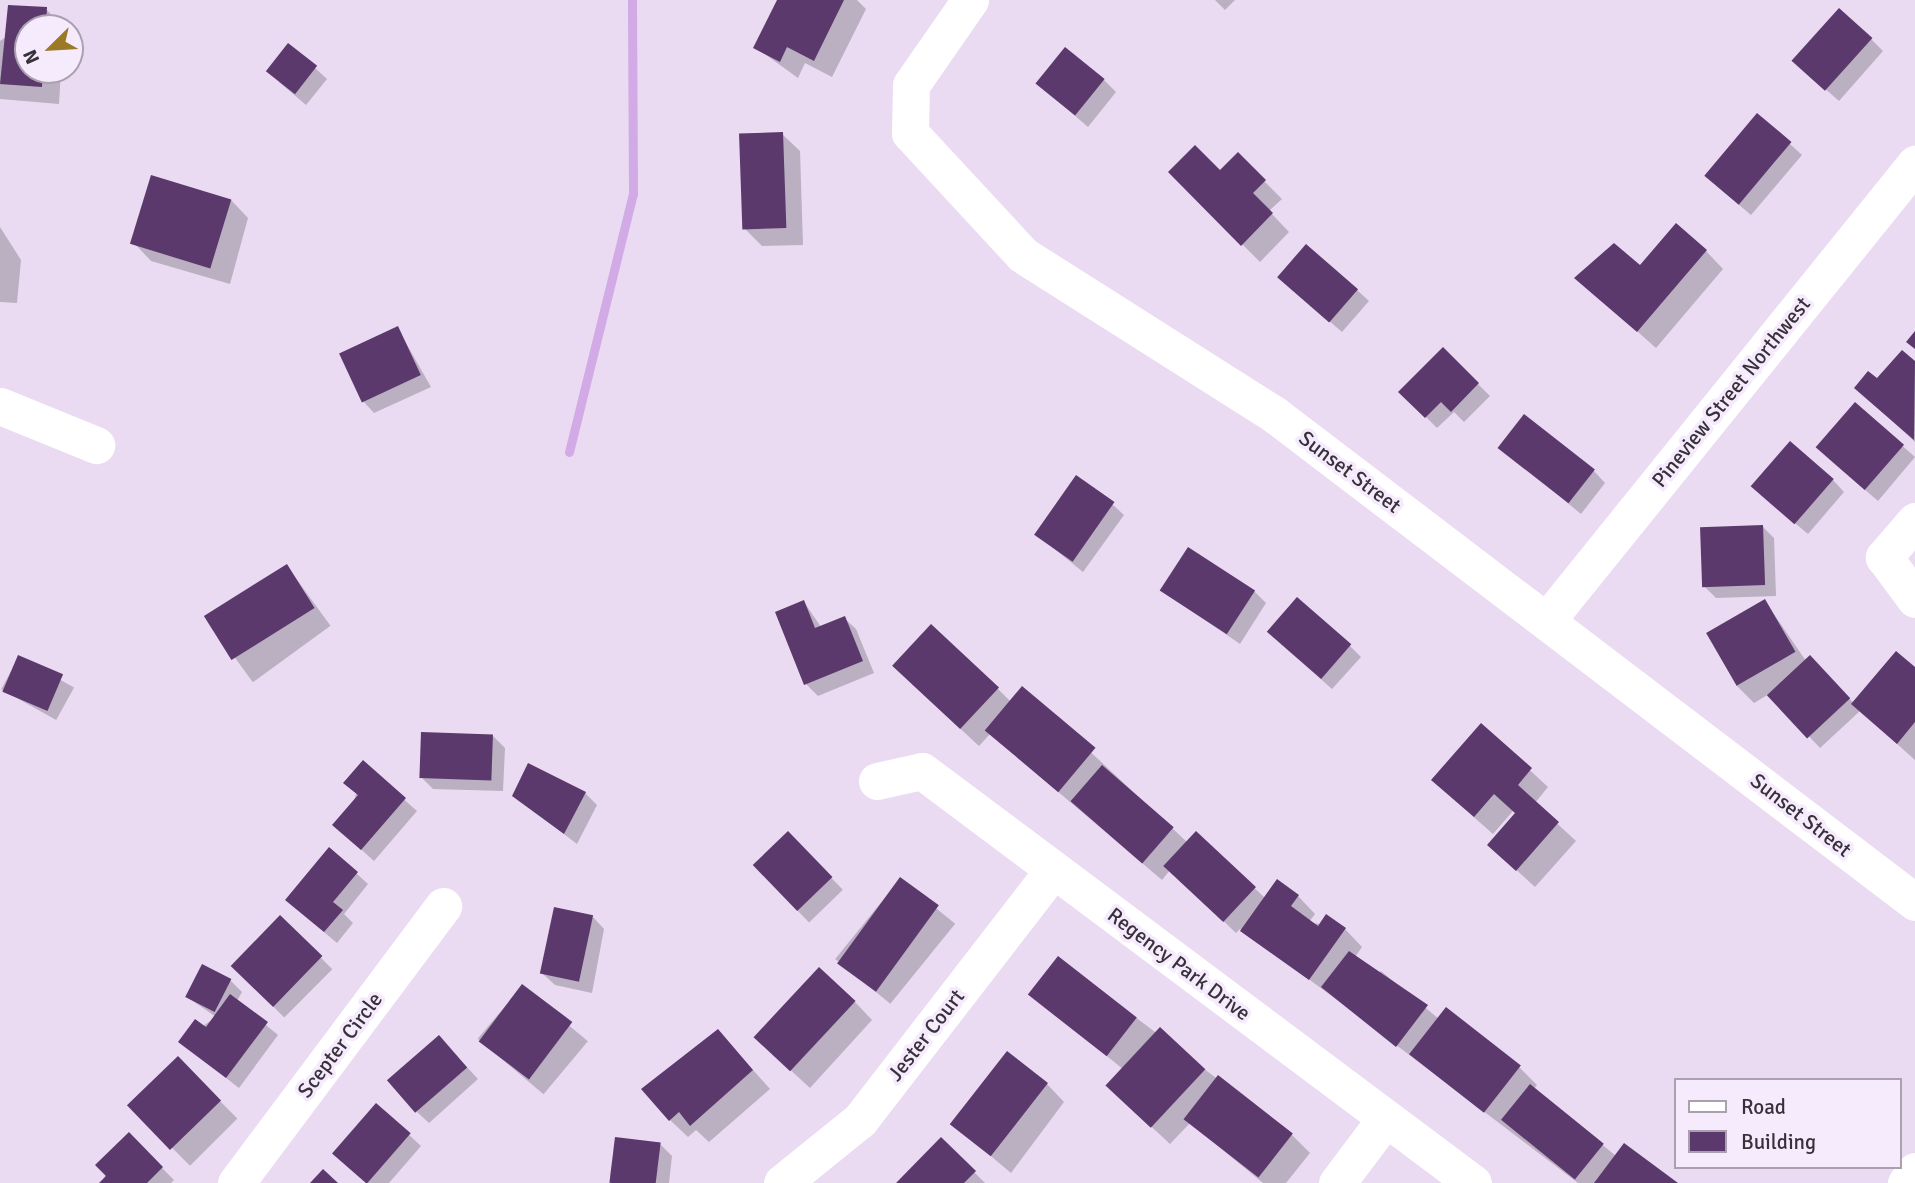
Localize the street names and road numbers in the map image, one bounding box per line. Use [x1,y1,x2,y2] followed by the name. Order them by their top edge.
[1646,292,1816,492] street label: Pineview Street Northwest
[1294,426,1406,518] street label: Sunset Street
[1746,768,1856,862] street label: Sunset Street
[1103,902,1255,1026] street label: Regency Park Drive
[882,984,970,1086] street label: Jester Court
[292,987,388,1103] street label: Scepter Circle

